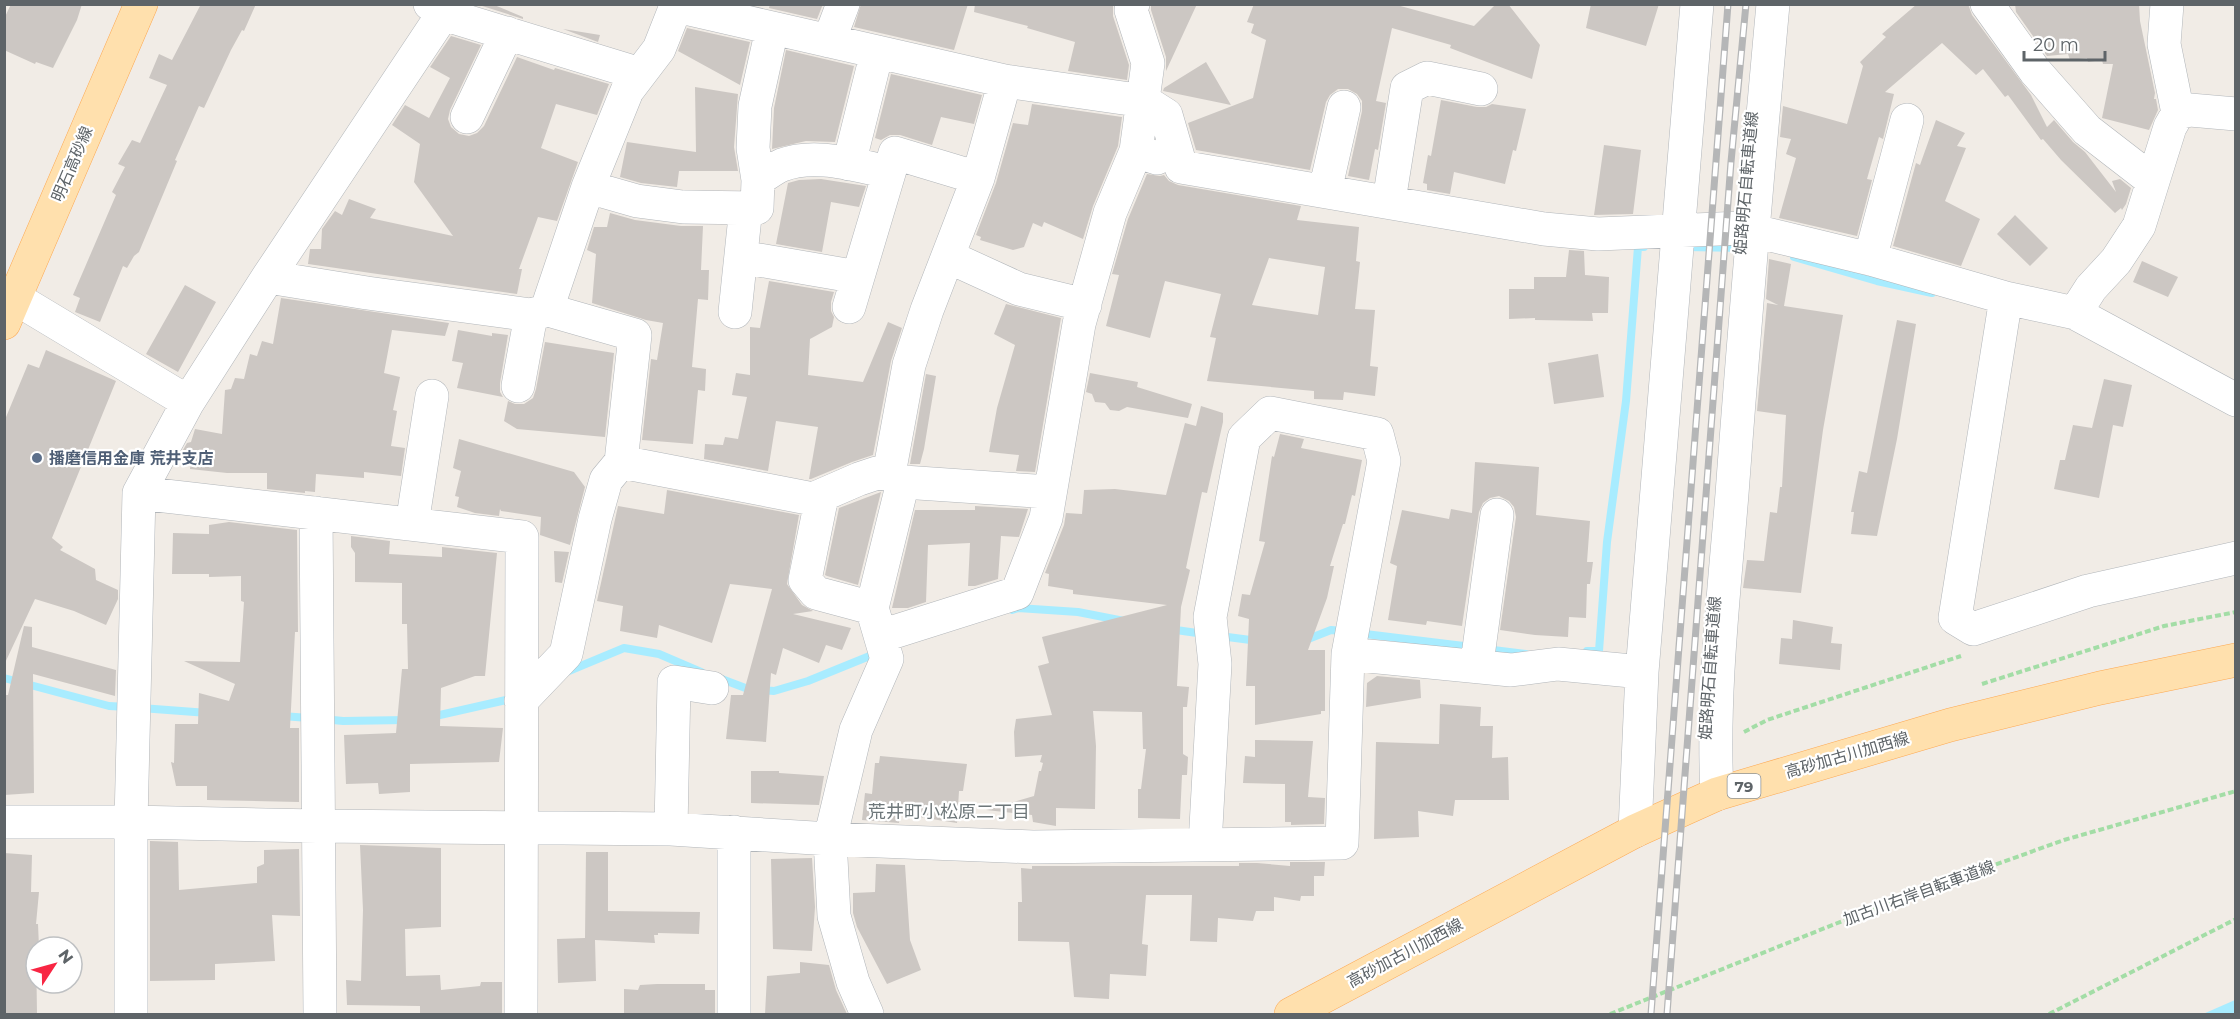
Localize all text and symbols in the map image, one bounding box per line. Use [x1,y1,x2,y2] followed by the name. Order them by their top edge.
[2024,24,2105,62] scale bar
[2033,34,2079,56] text: 20 m
[1730,110,1762,256] street label: 姫路明石自転車道線
[48,123,96,205] street label: 明石高砂線
[49,449,214,468] place label: 播磨信用金庫 荒井支店
[30,451,44,465] marker: 播磨信用金庫 荒井支店
[1696,596,1724,740] street label: 姫路明石自転車道線
[1783,728,1911,782] street label: 高砂加古川加西線
[1728,774,1760,798] road number: 79
[868,801,1030,823] district label: 荒井町小松原二丁目
[1841,857,1997,929] street label: 加古川右岸自転車道線
[1344,915,1466,991] street label: 高砂加古川加西線
[24,935,84,995] north arrow
[54,946,77,967] text: N

